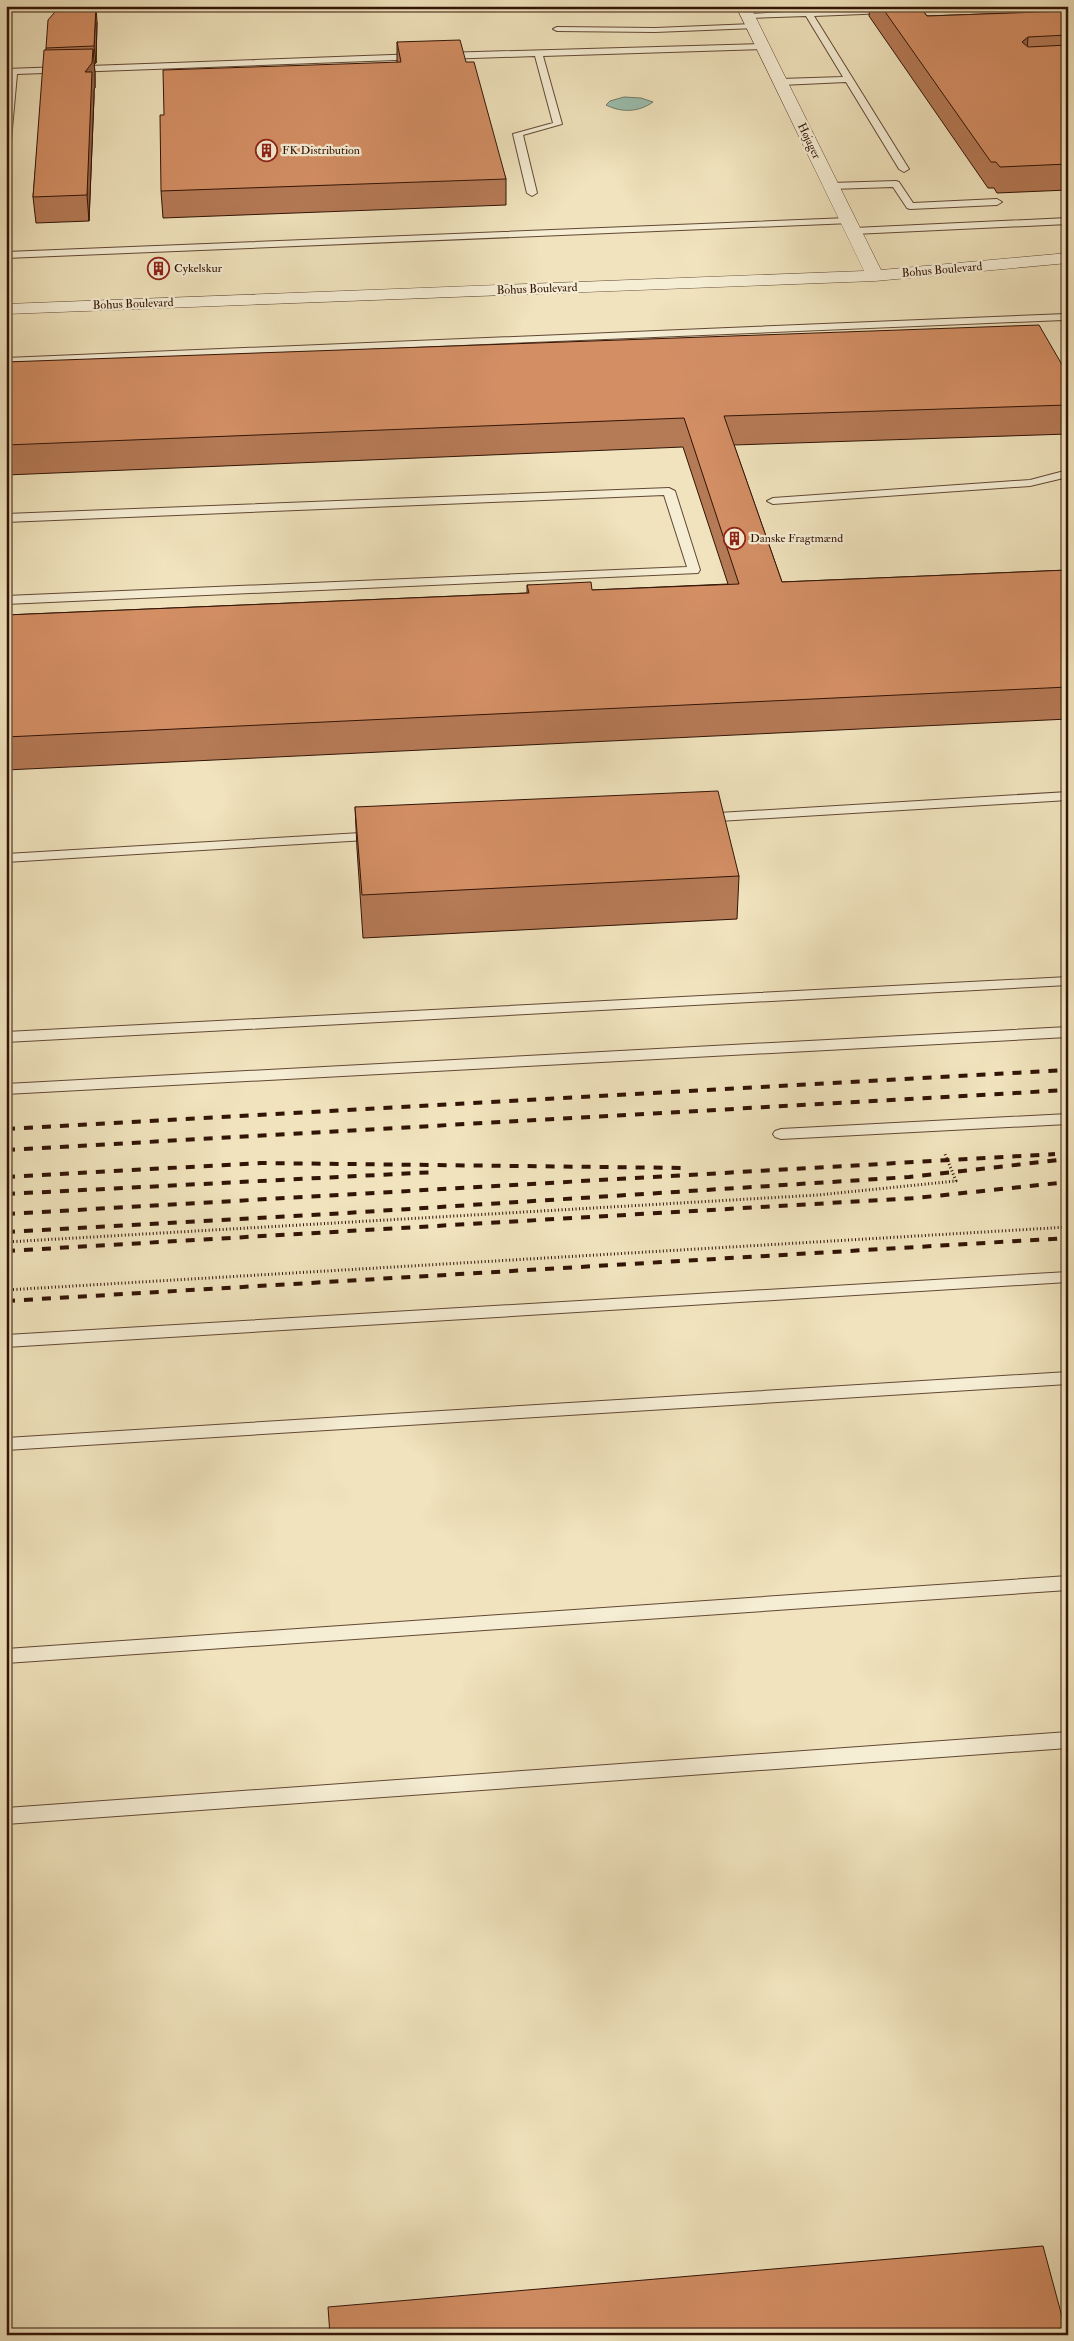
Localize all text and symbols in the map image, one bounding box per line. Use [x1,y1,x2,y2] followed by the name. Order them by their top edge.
[794,120,824,162] street label: Højager
[254,138,278,162] building icon: FK Distribution
[282,143,360,158] place label: FK Distribution
[146,256,170,280] building icon: Cykelskur
[901,259,983,281] street label: Bohus Boulevard
[174,261,223,276] place label: Cykelskur
[496,280,578,298] street label: Bohus Boulevard
[92,295,174,313] street label: Bohus Boulevard
[722,526,746,550] building icon: Danske Fragtmænd
[750,531,843,546] place label: Danske Fragtmænd

